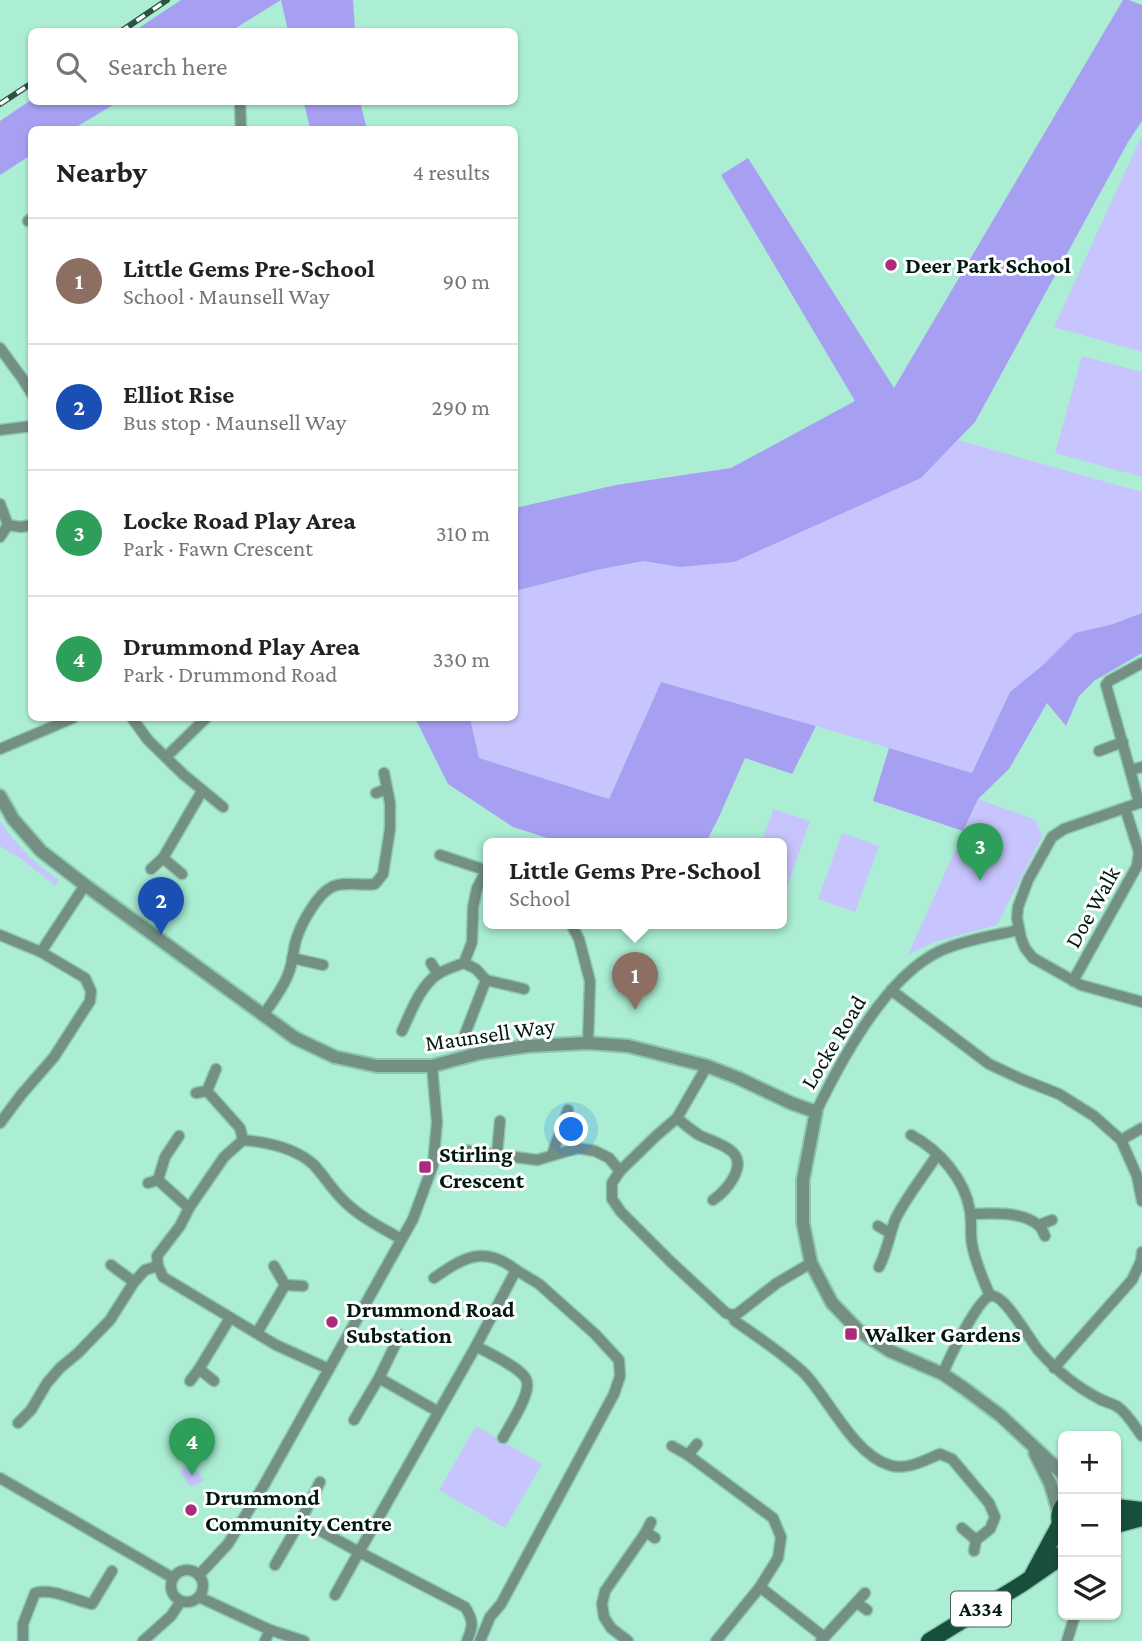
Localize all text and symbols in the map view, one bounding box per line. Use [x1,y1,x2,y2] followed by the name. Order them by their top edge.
[28,28,518,105] search box
[52,48,90,86] icon: search
[108,52,227,81] text: Search here
[56,155,147,188] text: Nearby
[412,159,490,185] text: 4 results
[905,252,1071,278] place label: Deer Park School
[123,254,375,283] text: Little Gems Pre-School
[883,257,899,273] marker: Deer Park School
[75,268,83,294] text: 1
[443,268,490,294] text: 90 m
[123,283,330,309] text: School · Maunsell Way
[123,380,234,409] text: Elliot Rise
[73,394,85,420] text: 2
[432,394,490,420] text: 290 m
[123,409,346,435] text: Bus stop · Maunsell Way
[123,506,356,535] text: Locke Road Play Area
[73,520,85,546] text: 3
[436,520,490,546] text: 310 m
[123,535,313,561] text: Park · Fawn Crescent
[123,632,360,661] text: Drummond Play Area
[73,646,85,672] text: 4
[432,646,490,672] text: 330 m
[123,661,337,687] text: Park · Drummond Road
[957,823,1003,881] pin: 3
[483,838,787,929] popup
[509,856,761,885] text: Little Gems Pre-School
[1059,862,1125,952] street label: Doe Walk
[138,877,184,935] pin: 2
[509,885,570,911] text: School
[612,952,658,1010] pin: 1
[795,991,871,1093] street label: Locke Road
[423,1012,557,1056] street label: Maunsell Way
[554,1112,588,1146] your location
[439,1141,525,1193] place label: Stirling Crescent
[417,1159,433,1175] marker: Stirling Crescent
[346,1296,515,1348] place label: Drummond Road Substation
[324,1314,340,1330] marker: Drummond Road Substation
[864,1321,1021,1347] place label: Walker Gardens
[843,1326,859,1342] marker: Walker Gardens
[169,1418,215,1476] pin: 4
[1058,1431,1121,1620] map controls
[1058,1431,1121,1494] button: +
[205,1484,392,1536] place label: Drummond Community Centre
[1058,1494,1121,1557] button: −
[183,1502,199,1518] marker: Drummond Community Centre
[1058,1557,1121,1620] button: layers
[951,1592,1011,1626] road number: A334

